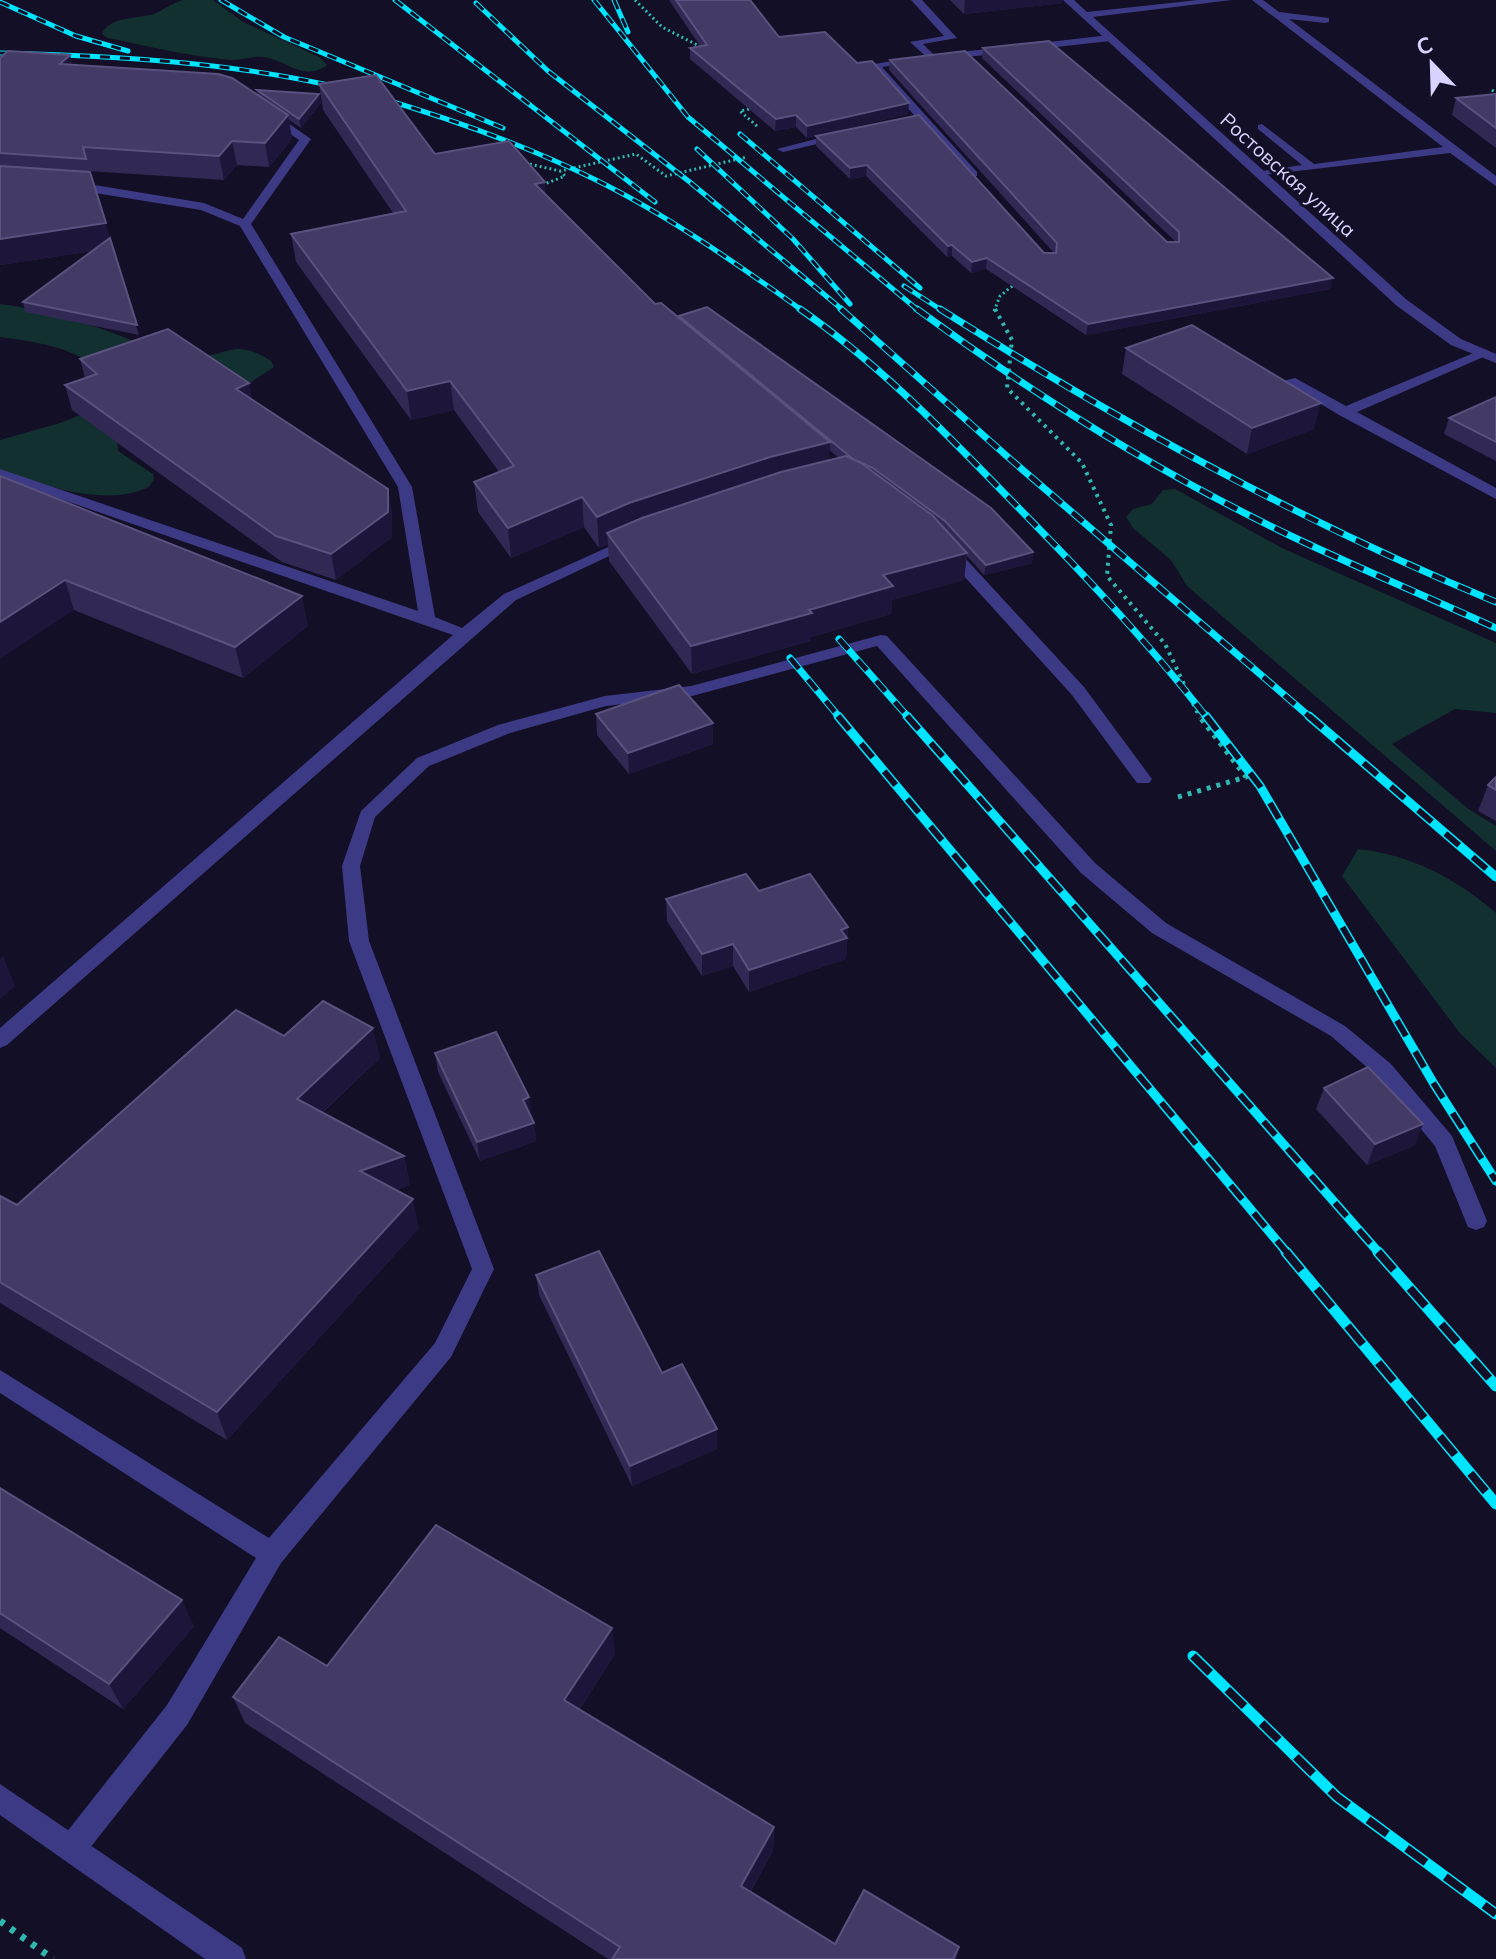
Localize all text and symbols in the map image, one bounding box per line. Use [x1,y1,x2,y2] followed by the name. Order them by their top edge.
[1392,24,1472,104] north arrow
[1412,30,1437,61] text: С
[1215,107,1361,242] street label: Ростовская улица

